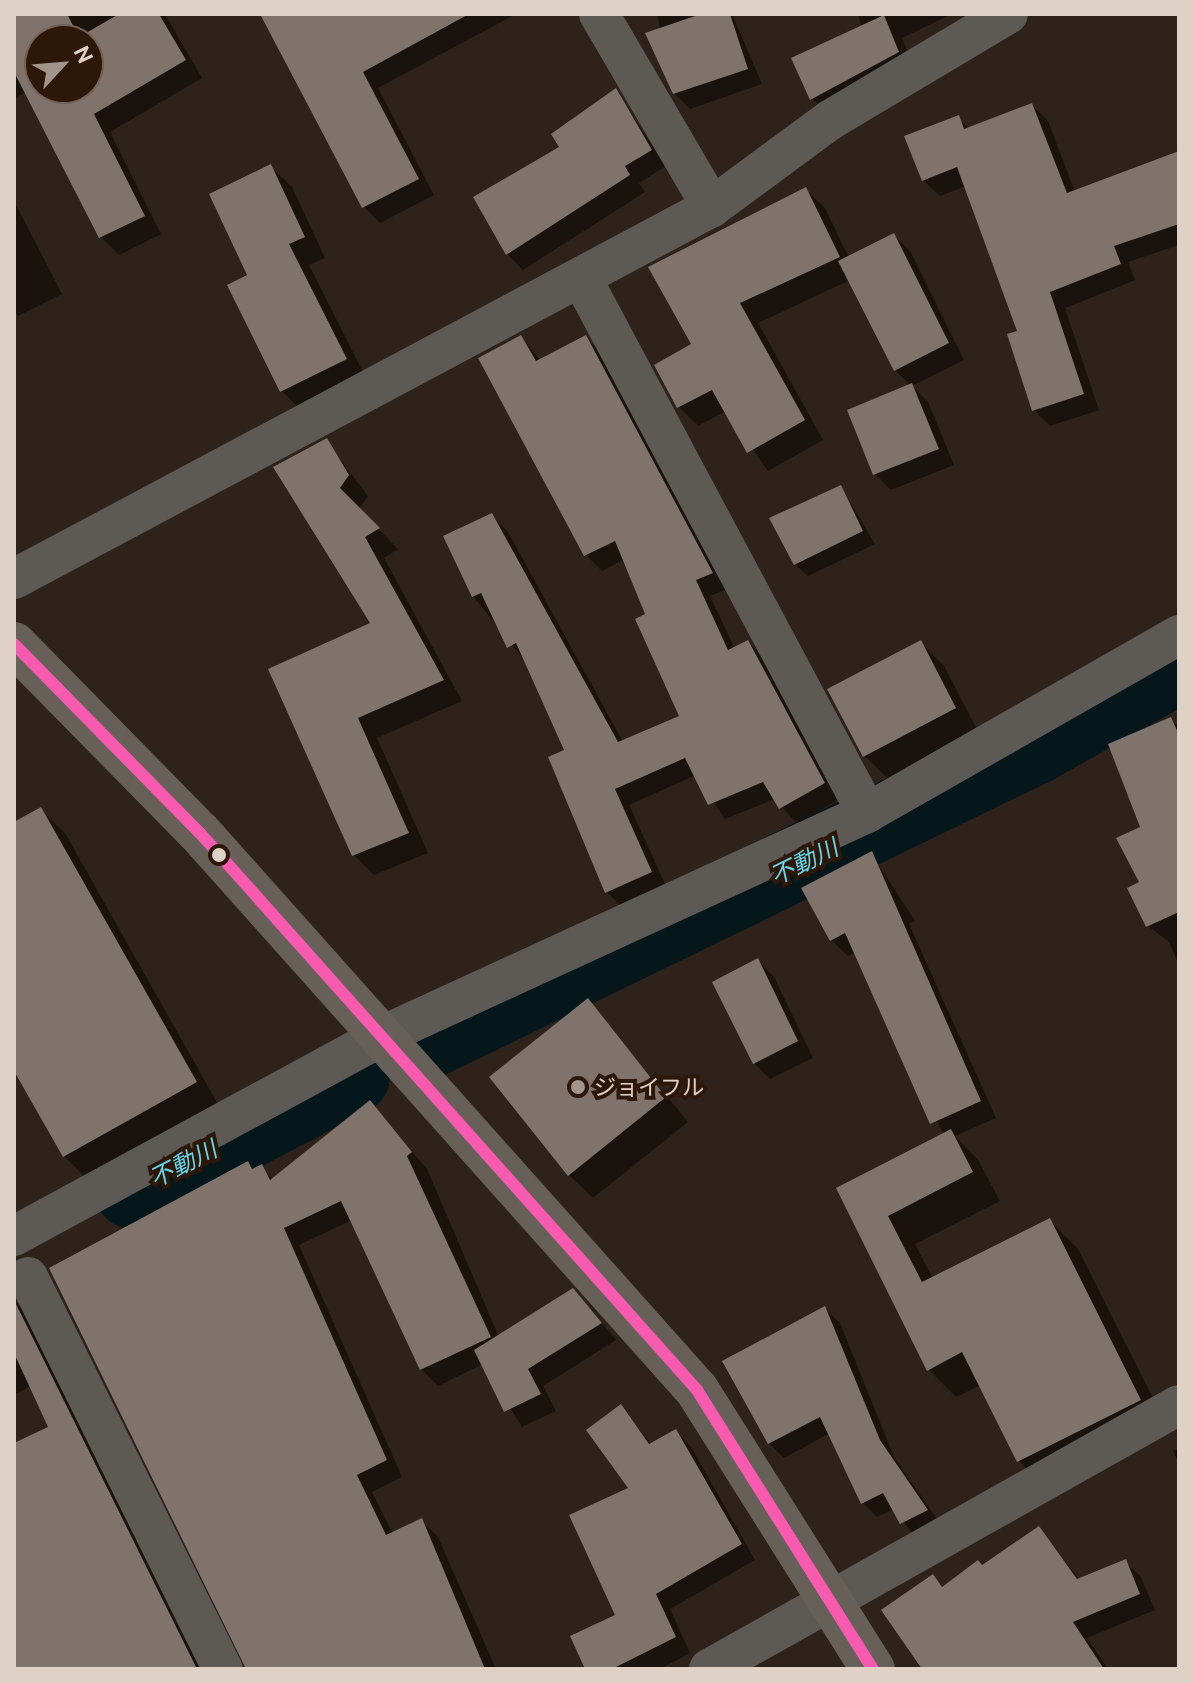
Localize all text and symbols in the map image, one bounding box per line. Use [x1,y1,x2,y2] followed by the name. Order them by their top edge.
[24,24,104,104] north arrow
[69,41,99,67] text: N
[765,833,843,891] water label: 不動川
[211,847,227,863] unlabelled marker
[594,1074,704,1100] place label: ジョイフル
[569,1078,587,1096] marker: ジョイフル
[144,1135,222,1193] water label: 不動川

